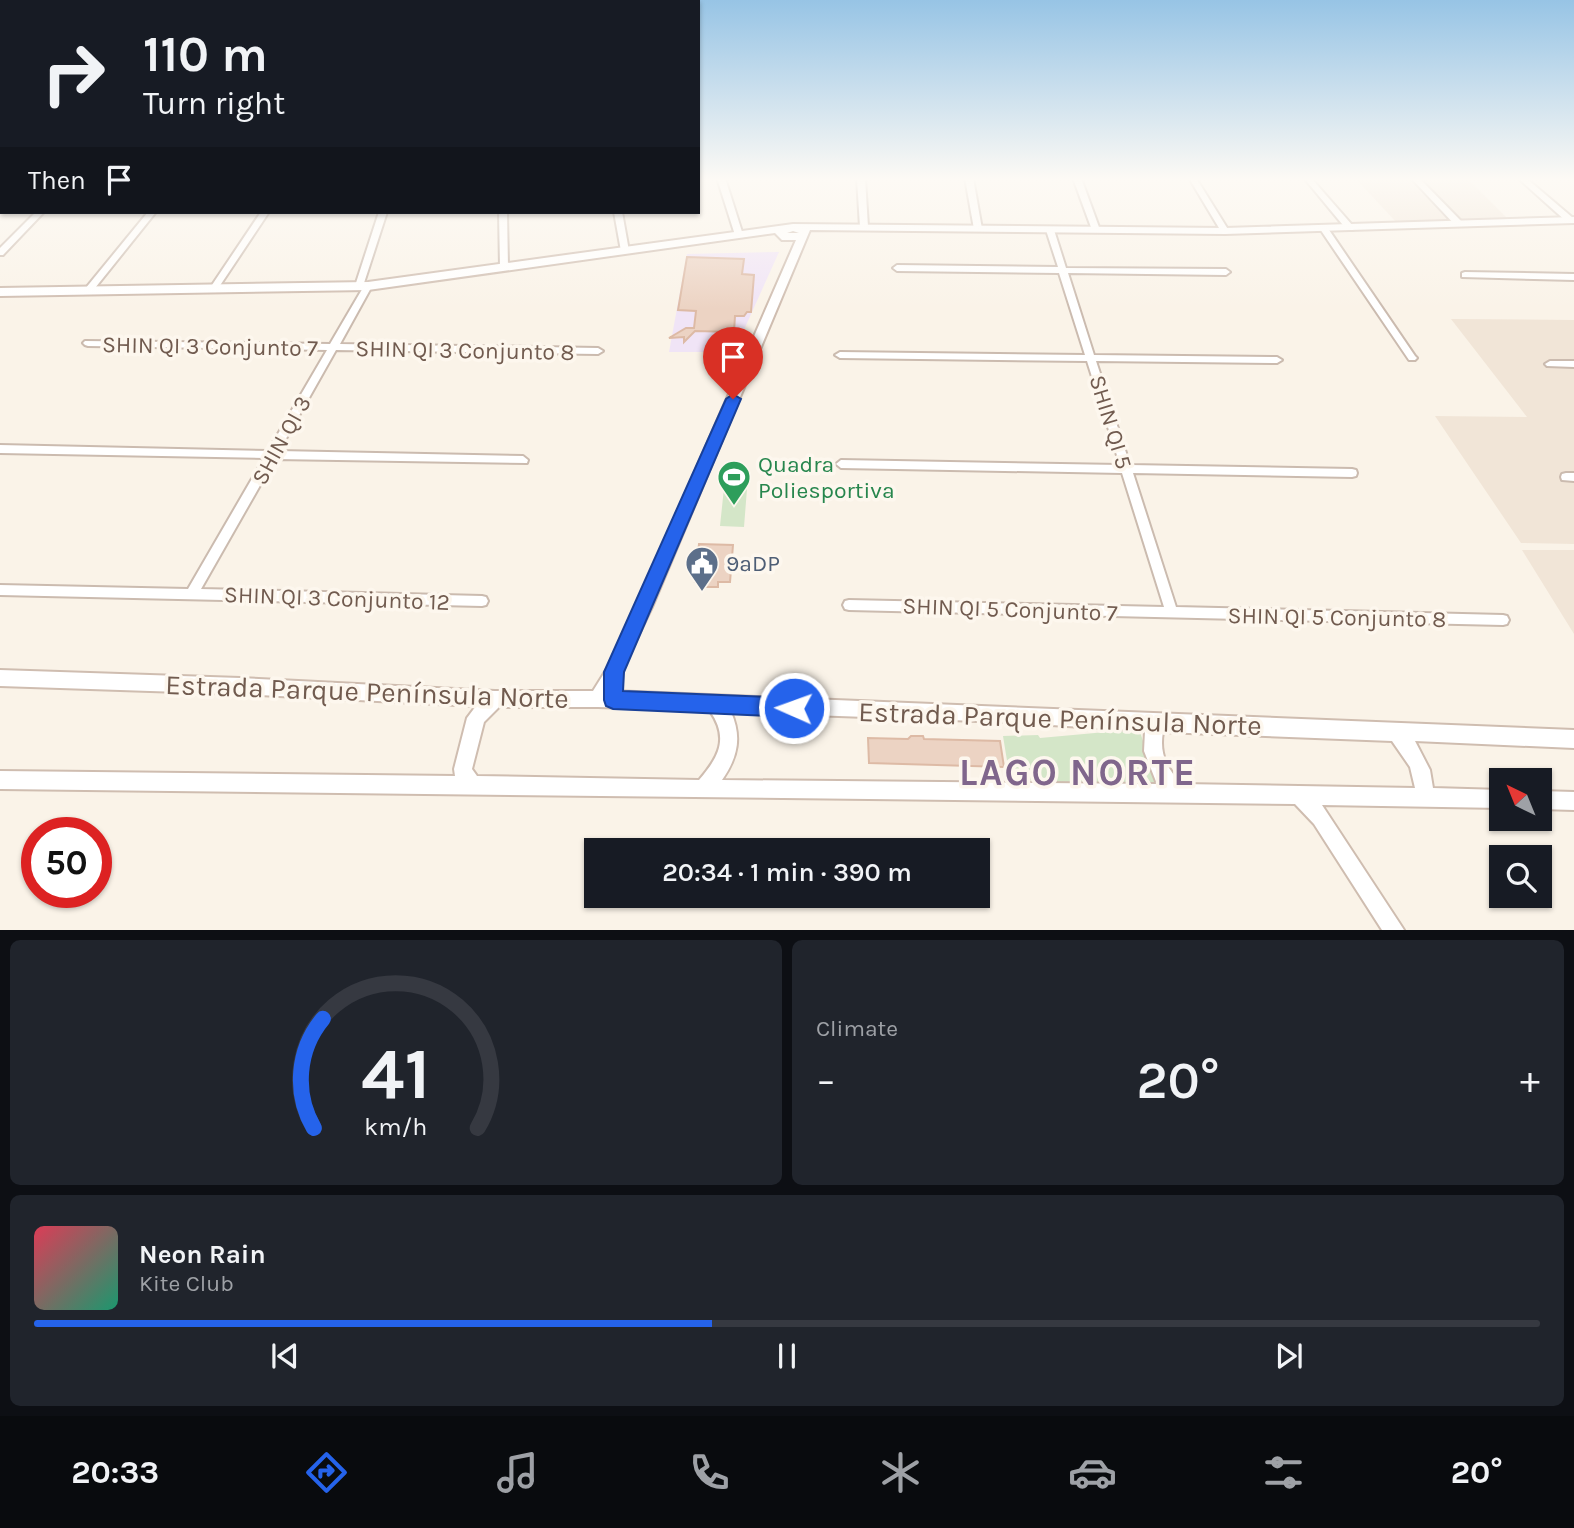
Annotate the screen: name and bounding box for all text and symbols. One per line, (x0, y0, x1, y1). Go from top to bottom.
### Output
text: 110 m (143, 26, 268, 83)
icon: right (28, 28, 119, 119)
text: Turn right (143, 85, 285, 122)
icon: arrive (100, 161, 138, 199)
text: Then (28, 165, 86, 196)
pin (703, 327, 763, 399)
street label: SHIN QI 3 Conjunto 7 (102, 331, 318, 362)
street label: SHIN QI 3 Conjunto 8 (355, 335, 575, 366)
icon: arrive (714, 338, 752, 376)
street label: SHIN QI 5 (1083, 372, 1138, 472)
street label: SHIN QI 3 (246, 391, 317, 489)
place label: Quadra Poliesportiva (758, 451, 895, 504)
sports icon: Quadra Poliesportiva (715, 458, 753, 507)
public building icon: 9ªDP (683, 544, 721, 593)
place label: 9ªDP (726, 550, 780, 577)
street label: SHIN QI 3 Conjunto 12 (224, 581, 450, 616)
street label: SHIN QI 5 Conjunto 7 (902, 592, 1118, 627)
street label: SHIN QI 5 Conjunto 8 (1227, 602, 1447, 633)
street label: Estrada Parque Península Norte (165, 668, 569, 715)
position arrow (757, 671, 831, 745)
street label: Estrada Parque Península Norte (858, 695, 1262, 742)
district label: LAGO NORTE (959, 751, 1197, 794)
north arrow (1489, 768, 1552, 831)
map controls (1489, 768, 1552, 908)
speed limit sign: 50 (21, 817, 112, 908)
button: search (1489, 845, 1552, 908)
text: 20:34 · 1 min · 390 m (662, 857, 912, 888)
text: Climate (816, 1015, 898, 1042)
text: 41 (361, 1032, 431, 1117)
text: 20° (1137, 1050, 1219, 1111)
text: − (816, 1058, 836, 1103)
text: + (1520, 1058, 1540, 1103)
text: km/h (364, 1112, 428, 1141)
text: Neon Rain (139, 1239, 266, 1270)
text: Kite Club (139, 1270, 234, 1297)
icon: previous (266, 1337, 304, 1375)
icon: pause (768, 1337, 806, 1375)
icon: next (1270, 1337, 1308, 1375)
icon: directions (302, 1448, 351, 1497)
icon: music (493, 1448, 542, 1497)
icon: phone (685, 1448, 734, 1497)
icon: climate (876, 1448, 925, 1497)
icon: car (1068, 1448, 1117, 1497)
icon: filters (1259, 1448, 1308, 1497)
text: 20:33 (71, 1454, 159, 1491)
text: 20° (1451, 1454, 1503, 1491)

